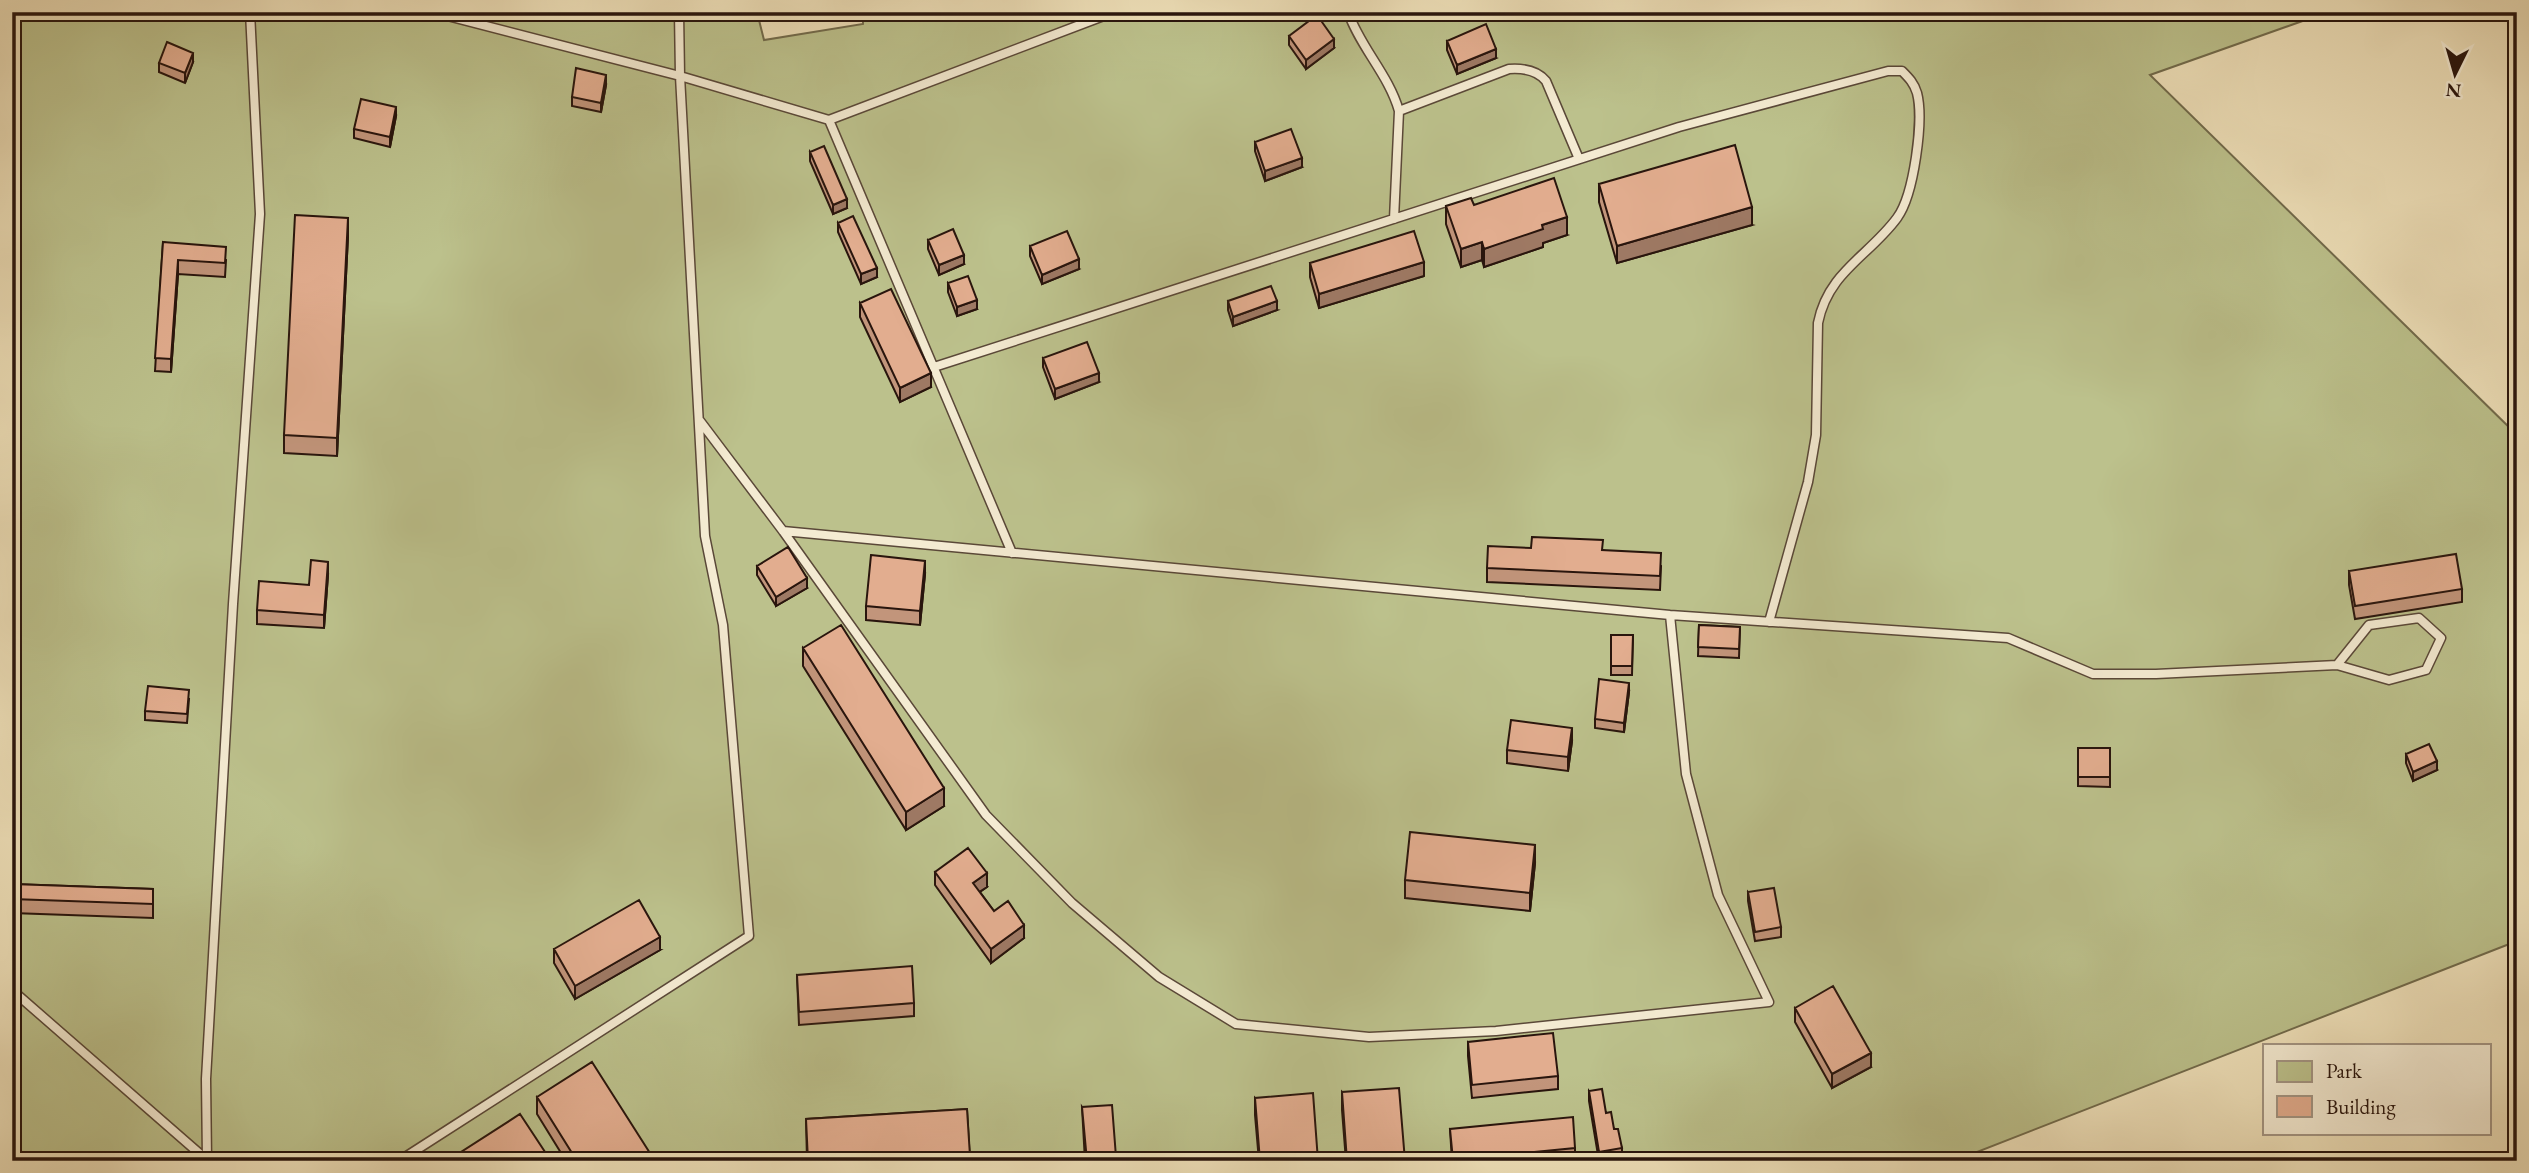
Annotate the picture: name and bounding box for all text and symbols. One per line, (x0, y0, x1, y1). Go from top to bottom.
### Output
north arrow (2420, 38, 2490, 108)
text: N (2444, 77, 2462, 104)
legend (2263, 1044, 2490, 1134)
text: Park (2326, 1057, 2363, 1084)
text: Building (2326, 1093, 2396, 1120)

